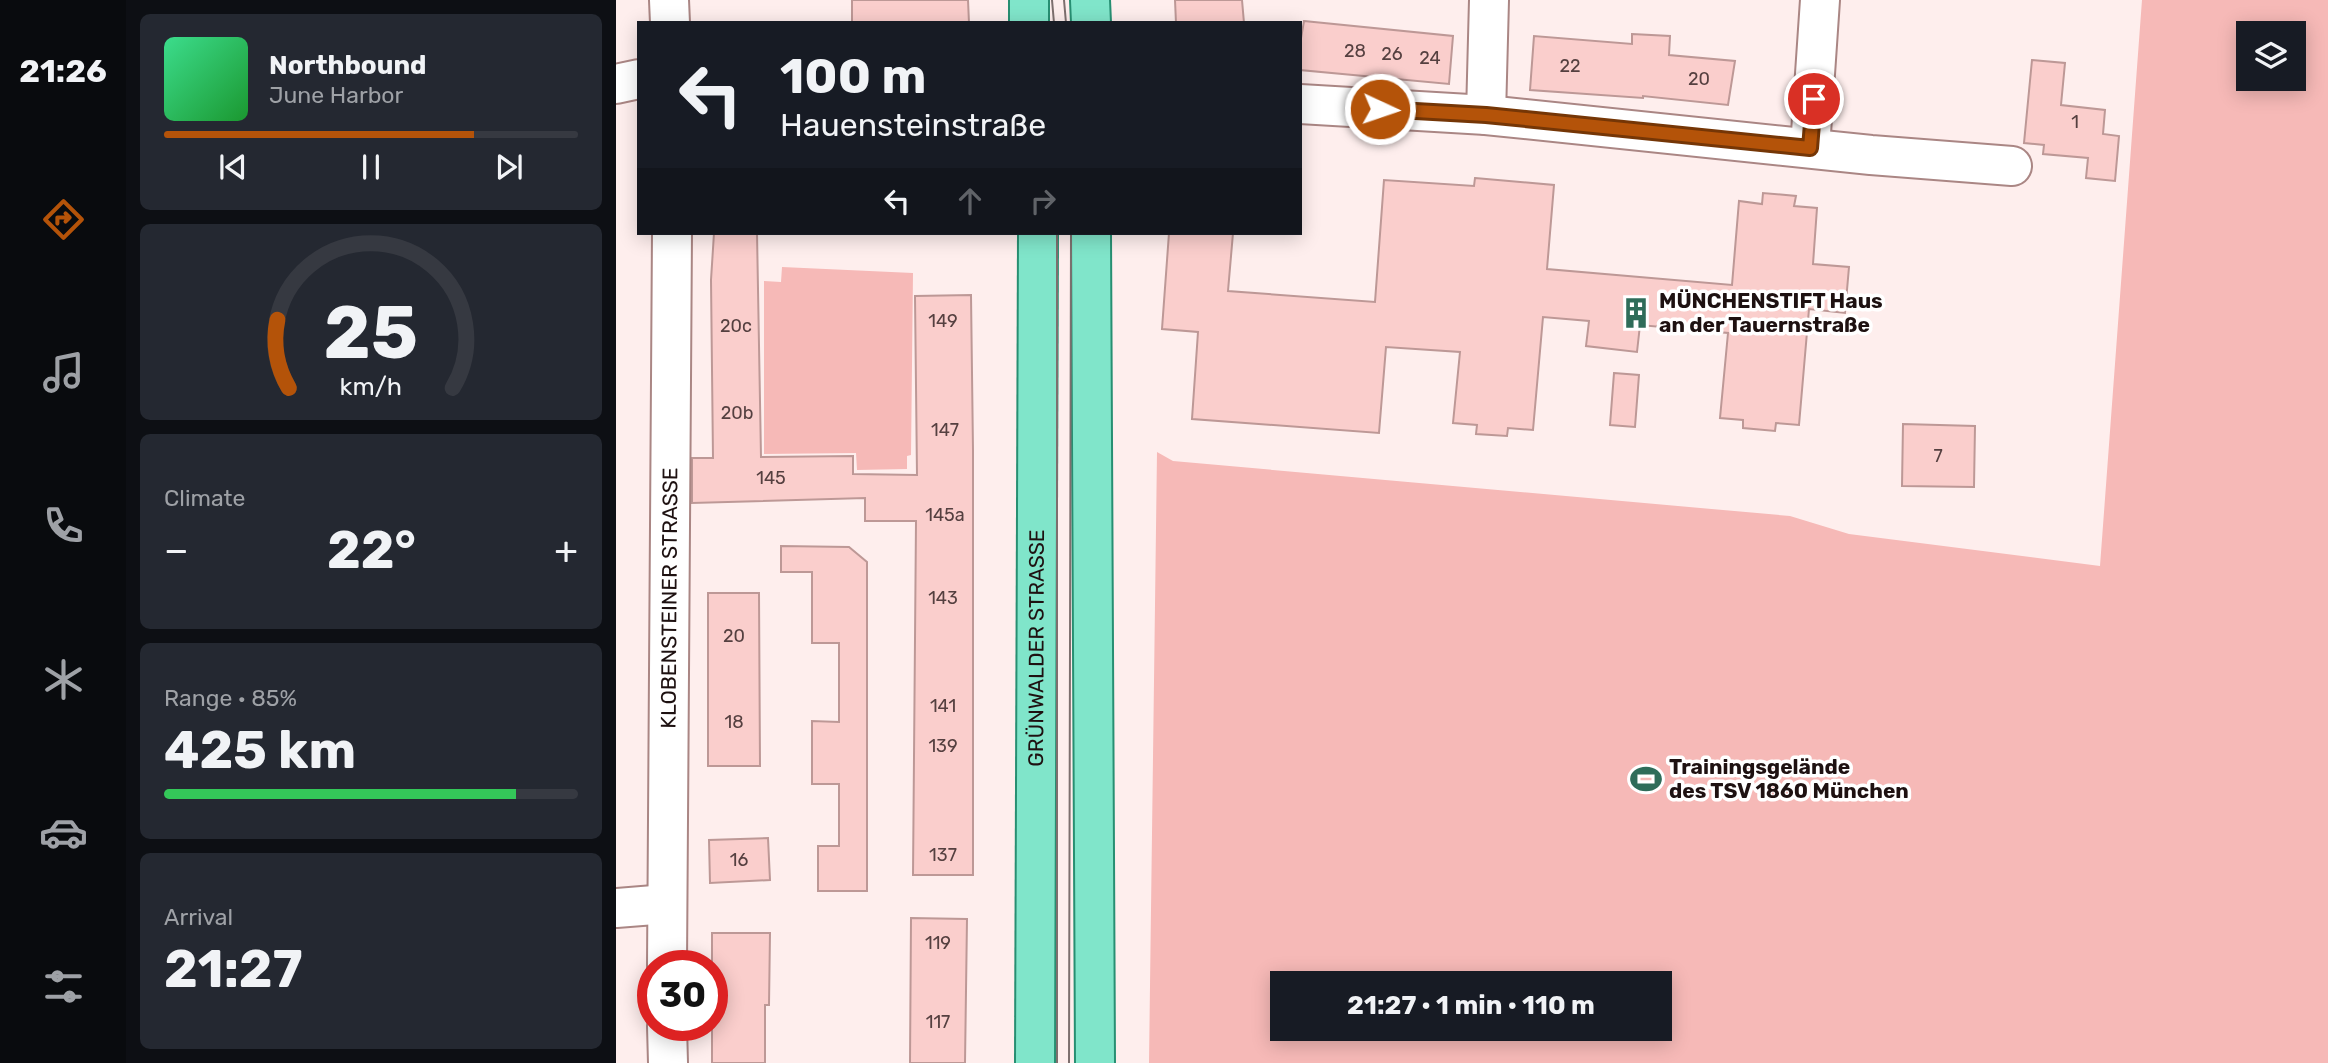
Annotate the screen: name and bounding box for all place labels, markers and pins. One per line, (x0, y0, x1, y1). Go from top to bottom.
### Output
pin (1784, 69, 1844, 129)
place label: MÜNCHENSTIFT Haus an der Tauernstraße (1659, 288, 1883, 337)
building icon: MÜNCHENSTIFT Haus an der Tauernstraße (1619, 296, 1653, 330)
place label: Trainingsgelände des TSV 1860 München (1669, 754, 1909, 803)
sports icon: Trainingsgelände des TSV 1860 München (1629, 762, 1663, 796)

